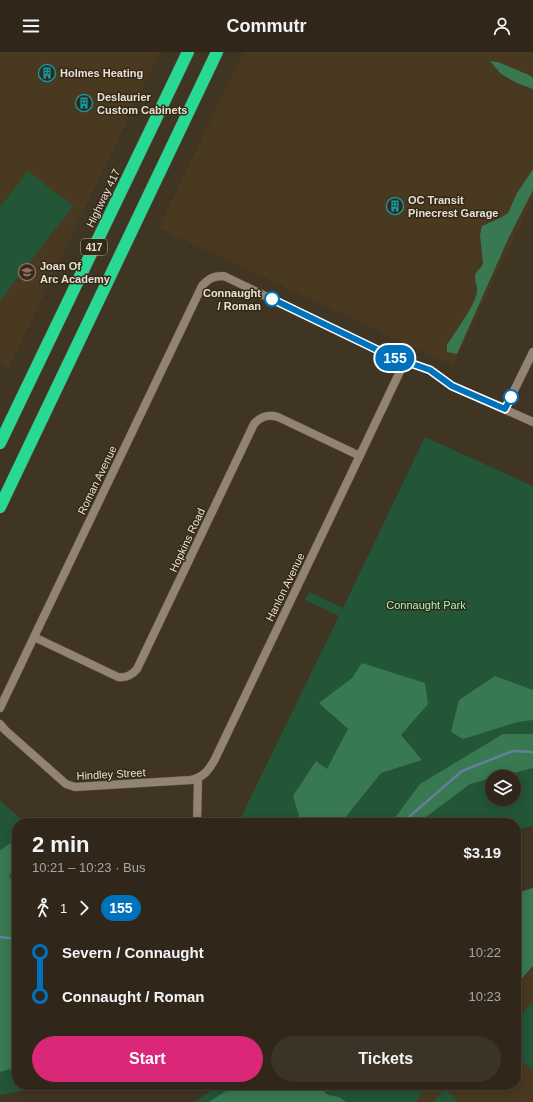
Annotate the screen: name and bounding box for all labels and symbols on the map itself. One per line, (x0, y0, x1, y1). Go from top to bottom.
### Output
building icon: Holmes Heating (37, 63, 57, 83)
place label: Holmes Heating (60, 67, 143, 79)
place label: Deslaurier Custom Cabinets (97, 91, 187, 116)
building icon: Deslaurier Custom Cabinets (74, 93, 94, 113)
street label: Highway 417 (84, 167, 122, 229)
place label: OC Transit Pinecrest Garage (408, 194, 499, 219)
building icon: OC Transit Pinecrest Garage (385, 196, 405, 216)
road number: 417 (81, 239, 107, 255)
place label: Joan Of Arc Academy (40, 260, 111, 285)
school or university icon: Joan Of Arc Academy (17, 262, 37, 282)
place label: Connaught / Roman (203, 287, 261, 312)
marker: Connaught / Roman (264, 291, 280, 307)
line badge: 155 (372, 345, 418, 371)
unlabelled marker (503, 389, 519, 405)
street label: Roman Avenue (75, 444, 119, 516)
street label: Hopkins Road (167, 506, 207, 574)
street label: Hanlon Avenue (263, 551, 307, 623)
park label: Connaught Park (386, 599, 466, 611)
street label: Hindley Street (76, 766, 146, 782)

